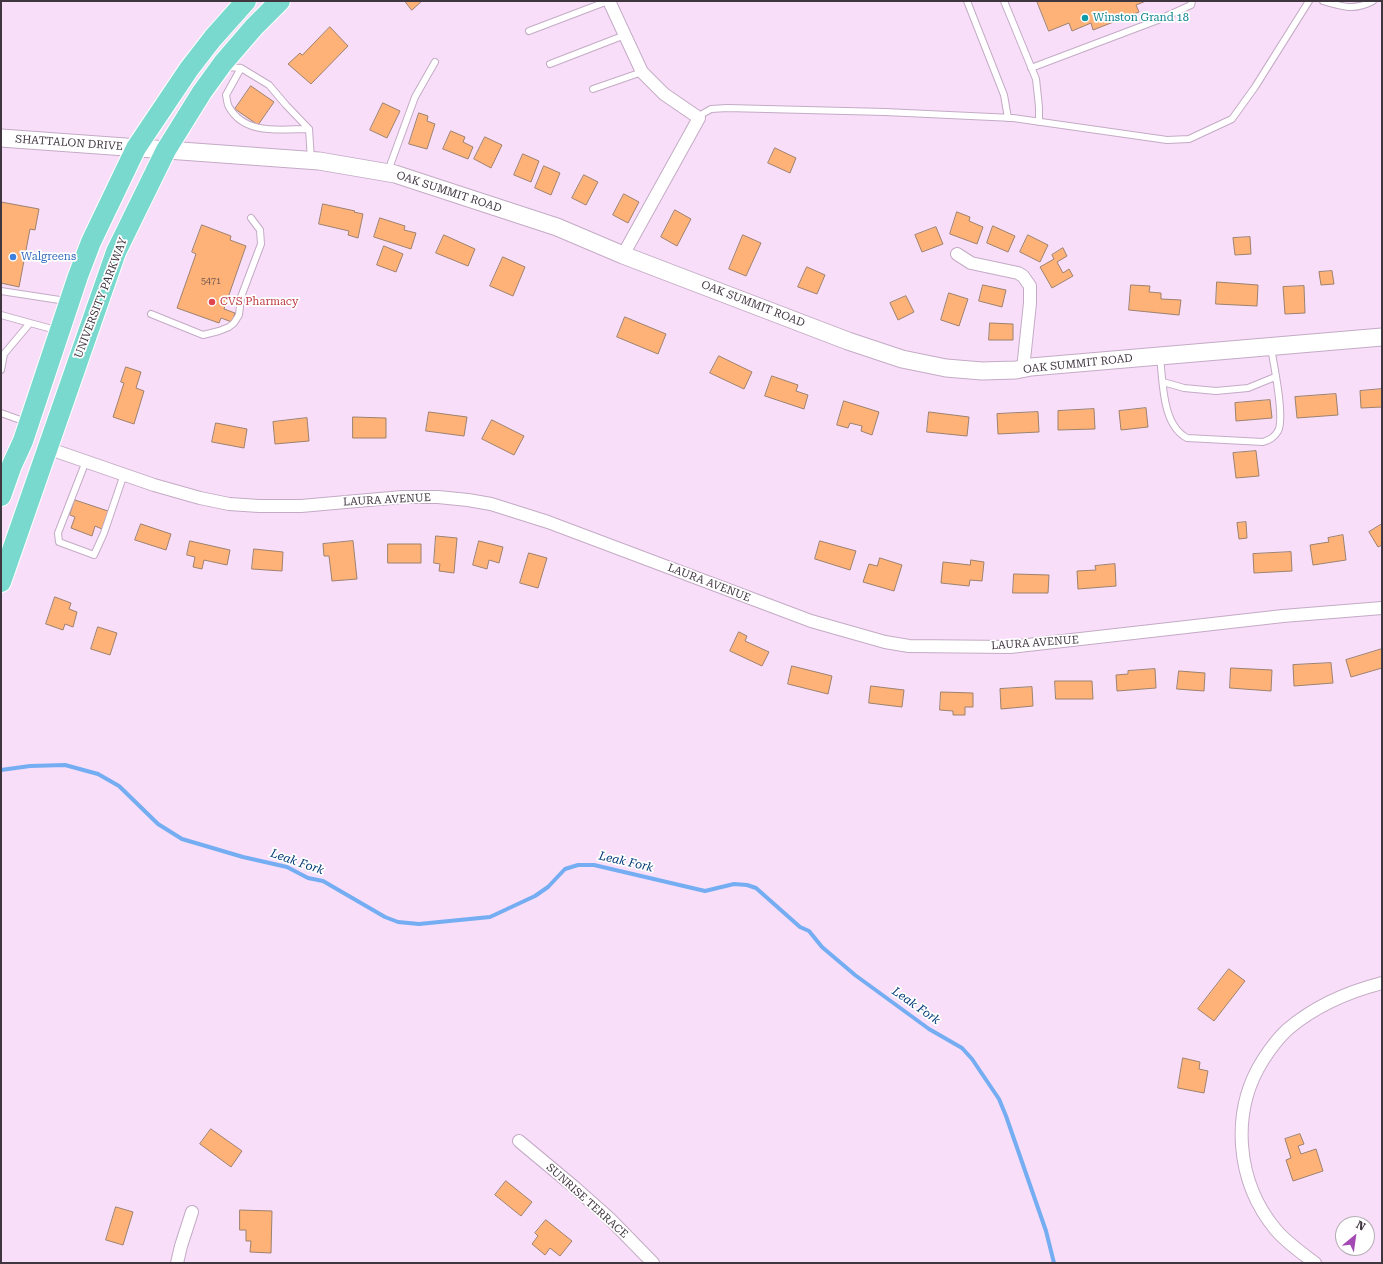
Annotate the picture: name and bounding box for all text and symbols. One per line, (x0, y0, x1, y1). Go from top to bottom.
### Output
place label: Winston Grand 18 (1093, 11, 1189, 25)
marker: Winston Grand 18 (1080, 13, 1090, 23)
street label: SHATTALON DRIVE (15, 133, 123, 153)
street label: OAK SUMMIT ROAD (395, 169, 503, 215)
street label: UNIVERSITY PARKWAY (72, 236, 130, 360)
place label: Walgreens (21, 250, 76, 264)
marker: Walgreens (8, 252, 18, 262)
house number: 5471 (201, 276, 221, 286)
street label: OAK SUMMIT ROAD (699, 278, 807, 330)
place label: CVS Pharmacy (220, 295, 298, 309)
marker: CVS Pharmacy (207, 297, 217, 307)
street label: OAK SUMMIT ROAD (1023, 352, 1133, 376)
street label: LAURA AVENUE (343, 491, 431, 509)
street label: LAURA AVENUE (666, 561, 752, 605)
street label: LAURA AVENUE (991, 633, 1079, 653)
water label: Leak Fork (268, 846, 326, 878)
water label: Leak Fork (597, 849, 655, 875)
water label: Leak Fork (889, 984, 943, 1028)
street label: SUNRISE TERRACE (544, 1161, 630, 1241)
north arrow (1335, 1216, 1375, 1256)
text: N (1354, 1218, 1367, 1234)

